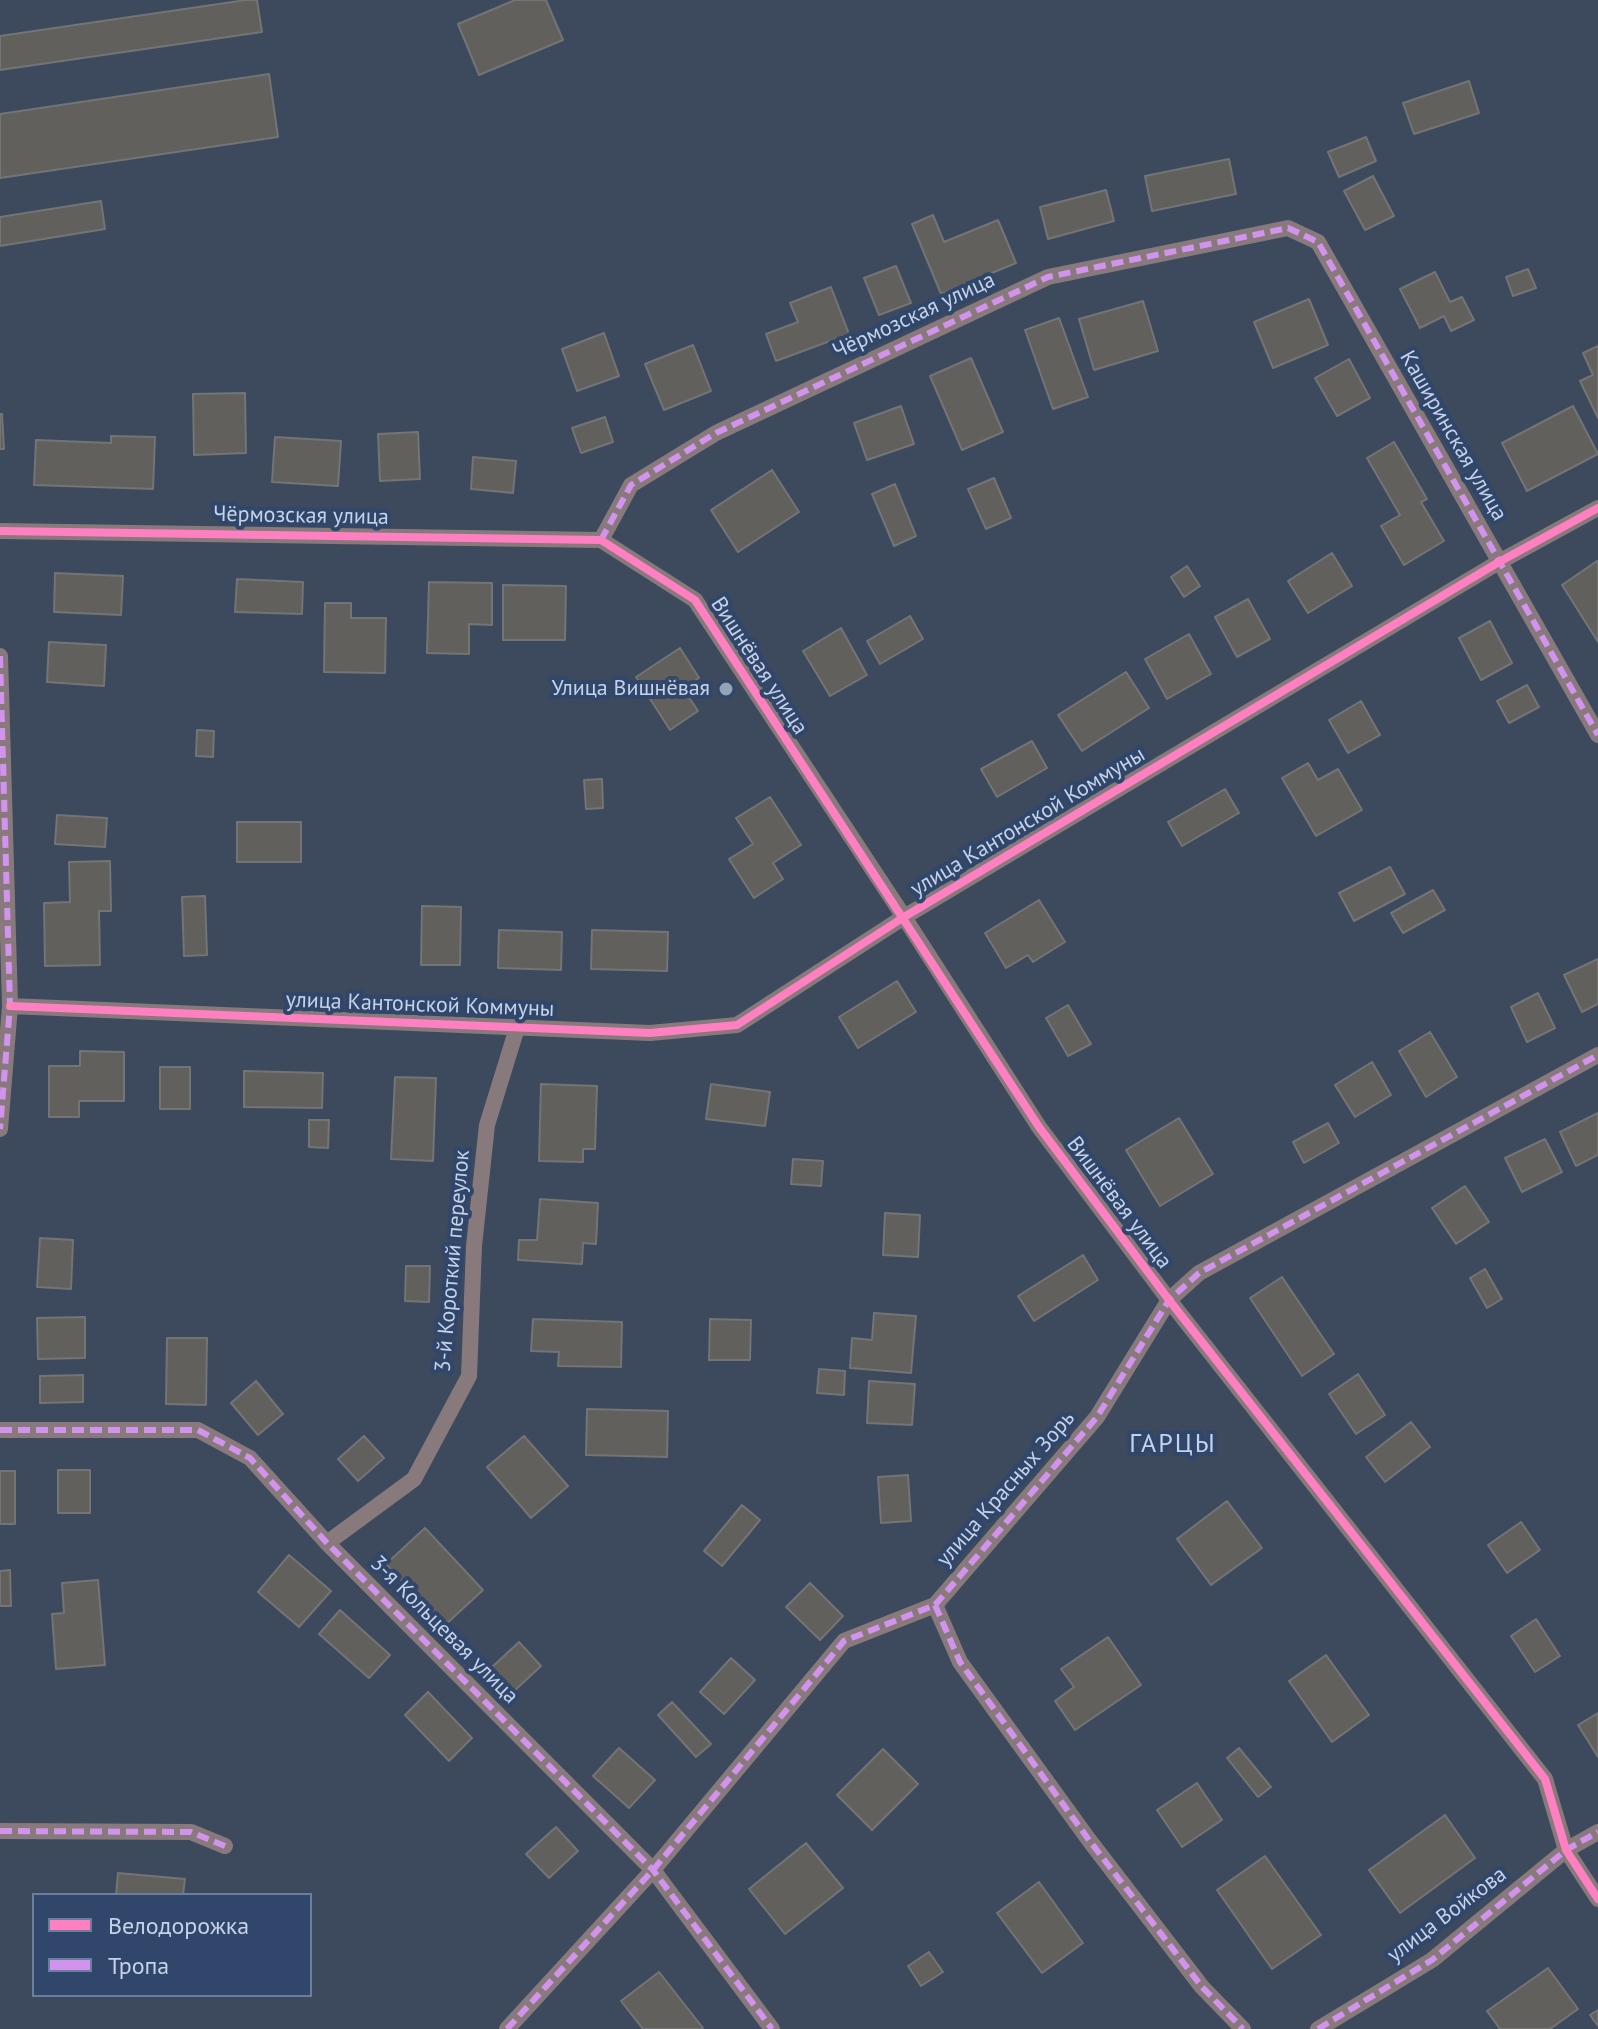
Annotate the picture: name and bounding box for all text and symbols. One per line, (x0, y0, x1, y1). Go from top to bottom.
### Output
street label: Чёрмозская улица (829, 267, 999, 365)
street label: Каширинская улица (1394, 346, 1512, 526)
street label: Чёрмозская улица (213, 501, 389, 531)
street label: Вишнёвая улица (705, 592, 813, 740)
place label: Улица Вишнёвая (551, 676, 710, 702)
marker: Улица Вишнёвая (717, 680, 735, 698)
street label: улица Кантонской Коммуны (906, 741, 1150, 903)
street label: улица Кантонской Коммуны (285, 987, 555, 1023)
street label: Вишнёвая улица (1061, 1132, 1177, 1274)
street label: 3-й Короткий переулок (430, 1149, 476, 1373)
street label: улица Красных Зорь (931, 1406, 1081, 1572)
district label: ГАРЦЫ (1129, 1429, 1217, 1461)
street label: 3-я Кольцевая улица (364, 1550, 524, 1710)
street label: улица Войкова (1382, 1862, 1512, 1968)
legend (32, 1893, 312, 1997)
text: Велодорожка (108, 1910, 249, 1941)
text: Тропа (108, 1950, 169, 1981)

